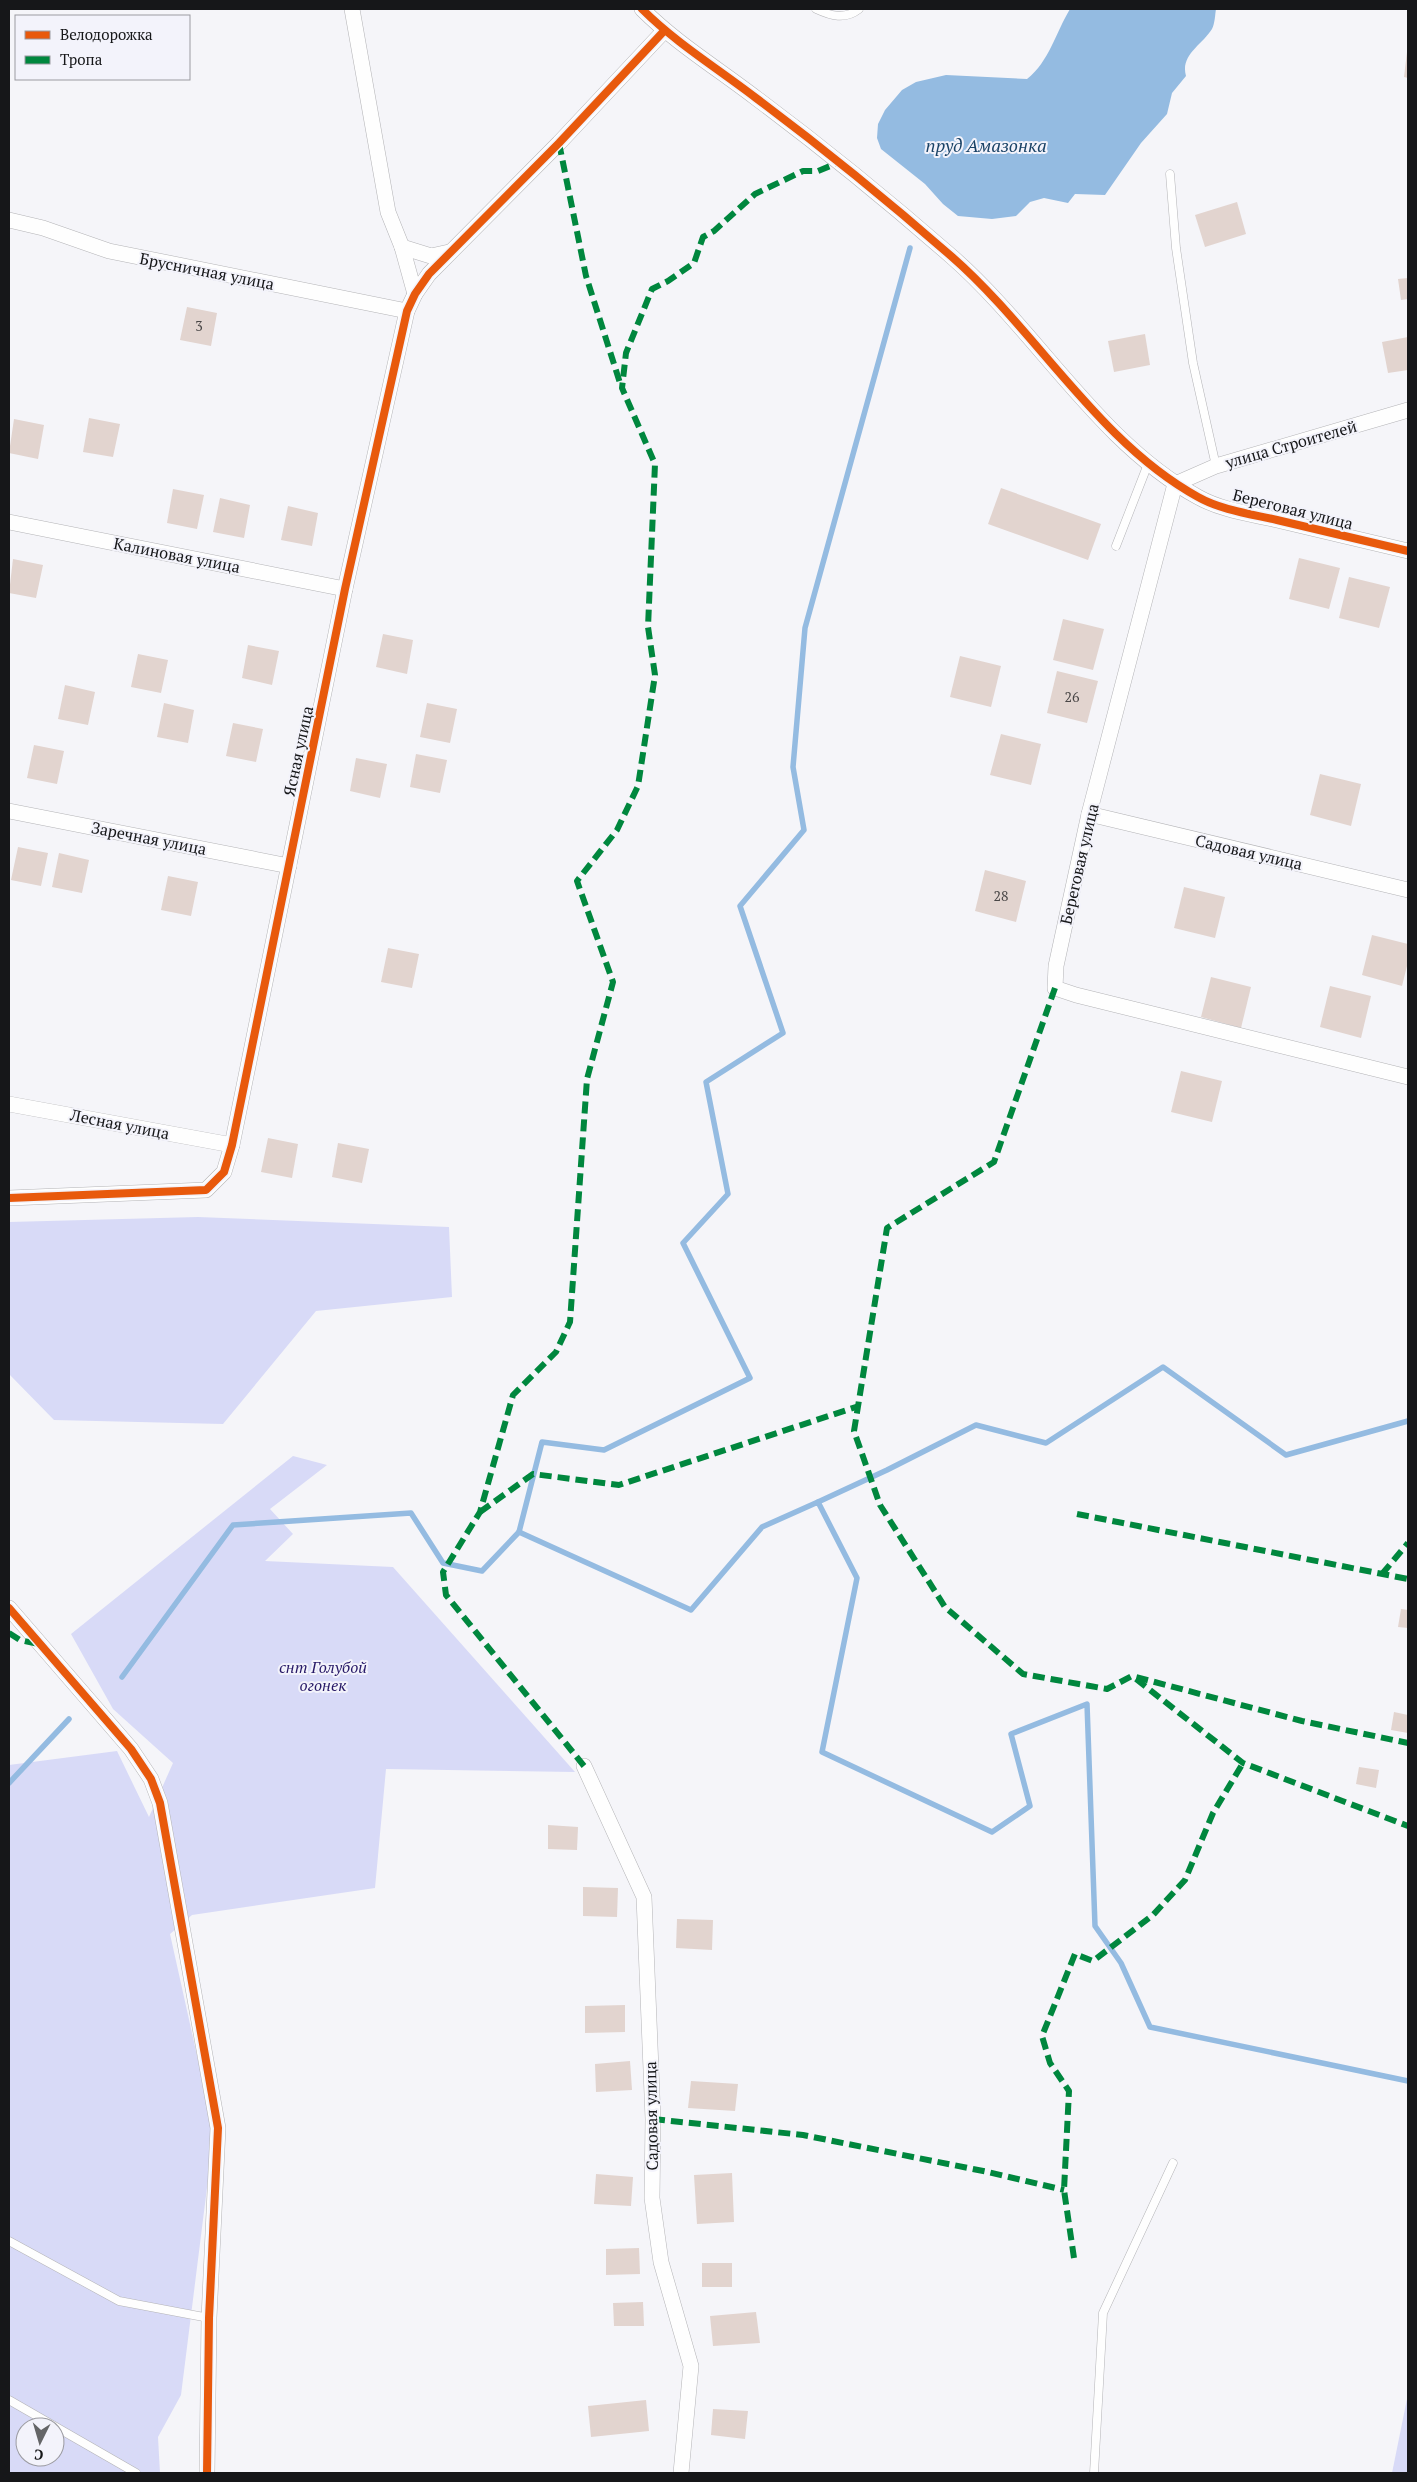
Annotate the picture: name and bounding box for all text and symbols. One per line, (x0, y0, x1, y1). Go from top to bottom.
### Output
legend (15, 15, 190, 80)
text: Велодорожка (60, 24, 153, 44)
text: Тропа (60, 49, 103, 69)
water label: пруд Амазонка (925, 133, 1047, 157)
street label: Брусничная улица (138, 247, 276, 295)
house number: 3 (195, 316, 203, 335)
street label: улица Строителей (1222, 415, 1359, 474)
street label: Береговая улица (1230, 483, 1356, 535)
street label: Калиновая улица (112, 532, 242, 578)
house number: 26 (1065, 687, 1080, 706)
street label: Ясная улица (278, 704, 318, 798)
street label: Береговая улица (1054, 801, 1104, 927)
street label: Заречная улица (89, 816, 209, 860)
street label: Садовая улица (1193, 829, 1305, 875)
house number: 28 (994, 886, 1008, 905)
street label: Лесная улица (68, 1103, 171, 1144)
park label: снт Голубой огонек (279, 1656, 367, 1696)
street label: Садовая улица (639, 2061, 663, 2171)
north arrow (15, 2417, 65, 2467)
text: С (33, 2446, 44, 2465)

